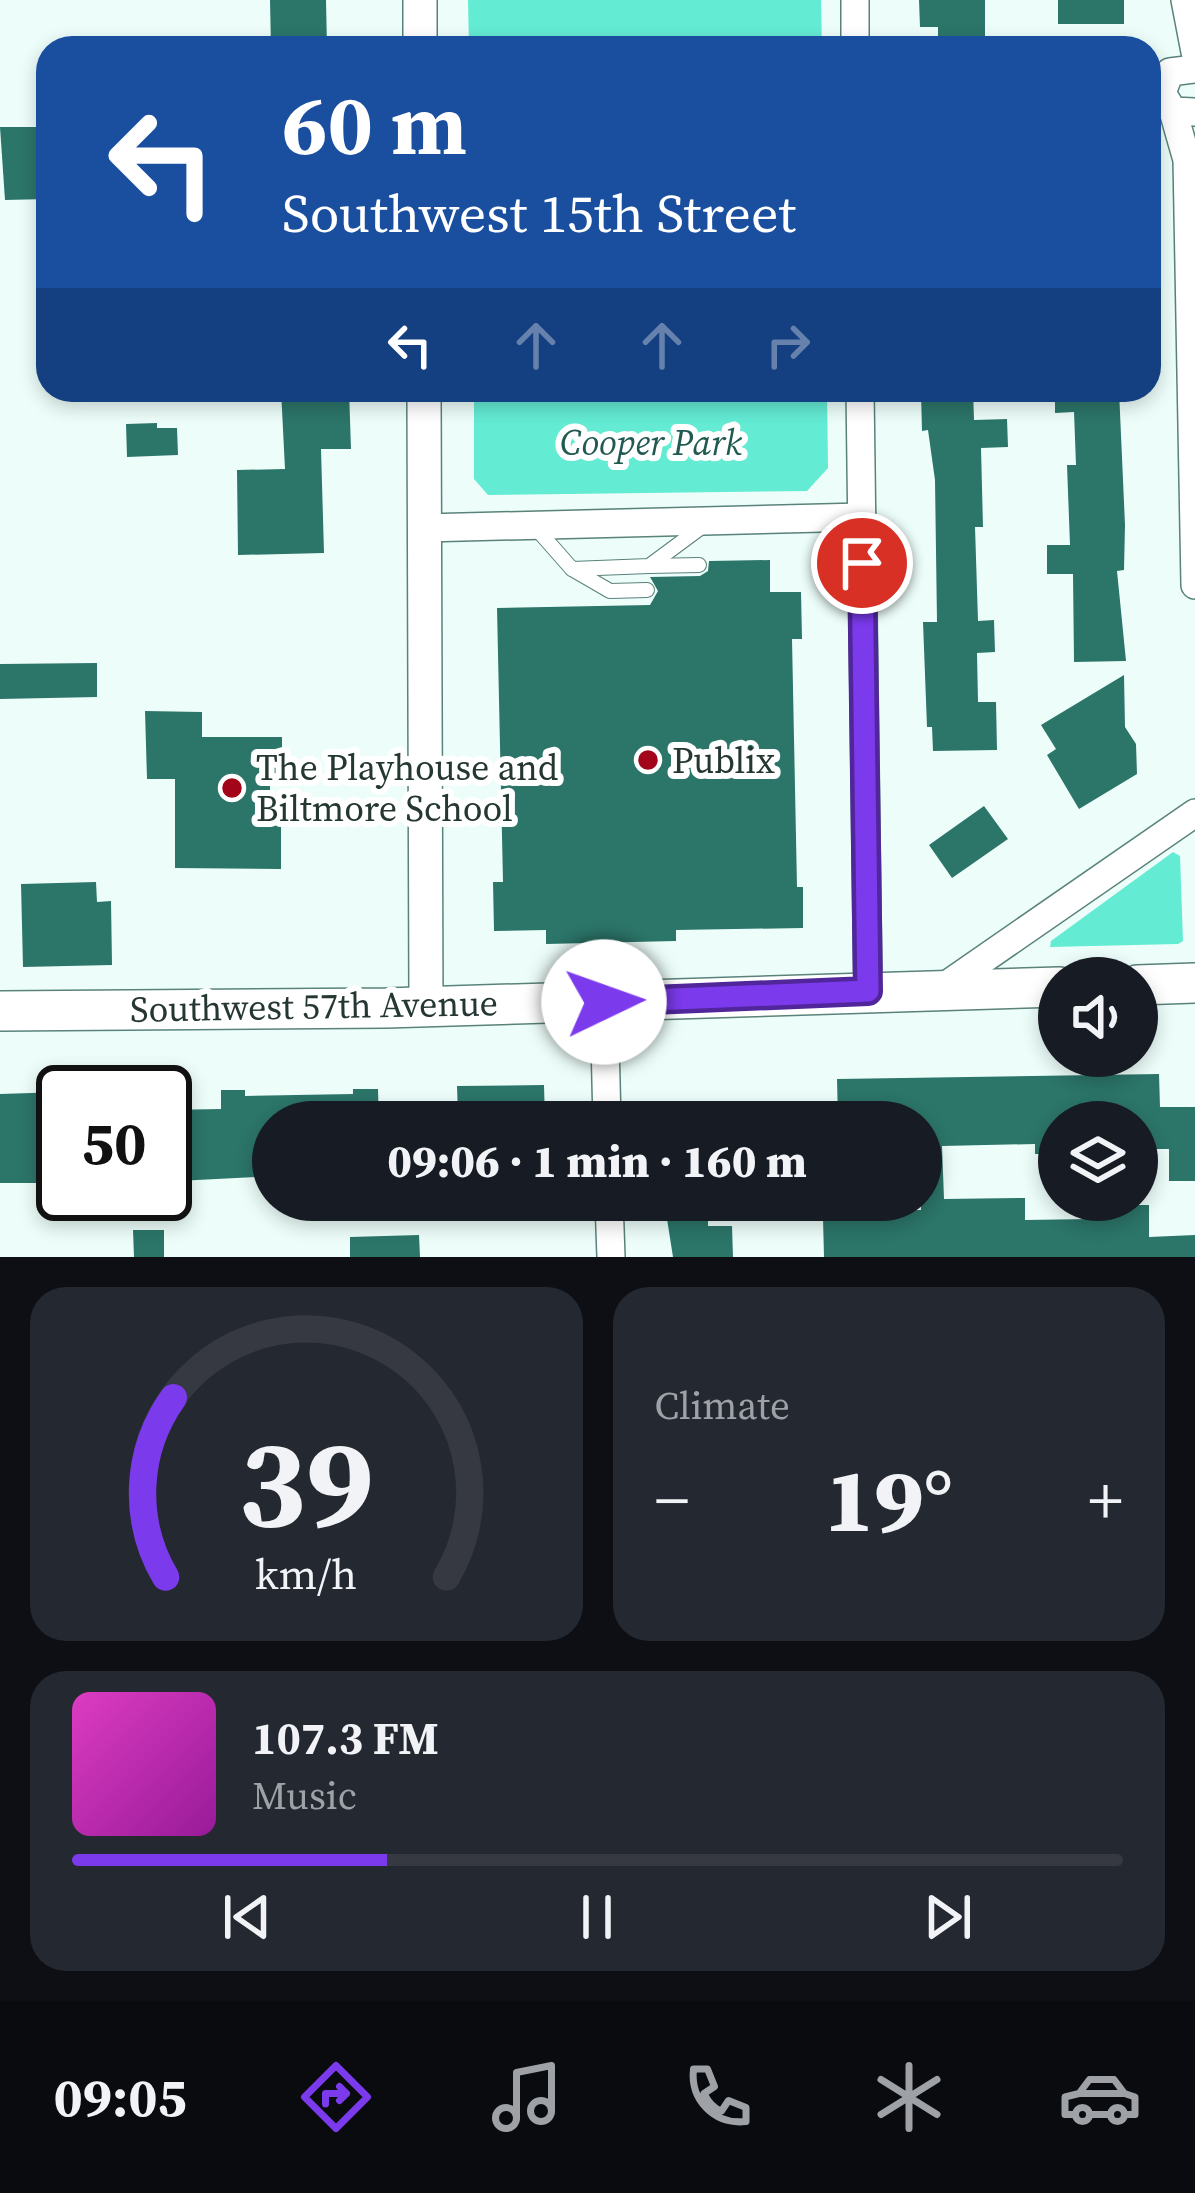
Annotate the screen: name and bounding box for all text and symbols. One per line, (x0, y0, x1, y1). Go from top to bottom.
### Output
text: 60 m (282, 67, 467, 182)
icon: left (84, 84, 240, 240)
text: Southwest 15th Street (282, 176, 796, 250)
icon: left (377, 312, 443, 378)
icon: ahead (503, 312, 569, 378)
icon: ahead (629, 312, 695, 378)
icon: right (755, 312, 821, 378)
park label: Cooper Park (560, 418, 743, 467)
pin (811, 512, 913, 614)
icon: arrive (829, 530, 895, 596)
place label: Publix (672, 736, 775, 785)
place label: The Playhouse and Biltmore School (256, 743, 558, 833)
marker: Publix (635, 747, 661, 773)
marker: The Playhouse and Biltmore School (219, 775, 245, 801)
position arrow (541, 939, 667, 1065)
map controls (1038, 957, 1158, 1221)
button: sound (1038, 957, 1158, 1077)
street label: Southwest 57th Avenue (130, 978, 498, 1034)
speed limit sign: 50 (36, 1065, 192, 1221)
button: layers (1038, 1101, 1158, 1221)
text: 09:06 · 1 min · 160 m (387, 1130, 807, 1192)
text: Climate (655, 1379, 790, 1432)
text: 39 (239, 1397, 374, 1568)
text: 19° (824, 1438, 953, 1561)
text: − (655, 1455, 689, 1545)
text: + (1088, 1455, 1123, 1545)
text: km/h (255, 1545, 357, 1603)
text: 107.3 FM (252, 1707, 439, 1769)
text: Music (252, 1769, 357, 1822)
icon: previous (214, 1884, 280, 1950)
icon: pause (564, 1884, 630, 1950)
icon: next (915, 1884, 981, 1950)
icon: directions (294, 2055, 378, 2139)
icon: music (485, 2055, 569, 2139)
icon: phone (676, 2055, 760, 2139)
icon: climate (867, 2055, 951, 2139)
icon: car (1058, 2055, 1142, 2139)
text: 09:05 (53, 2060, 187, 2134)

